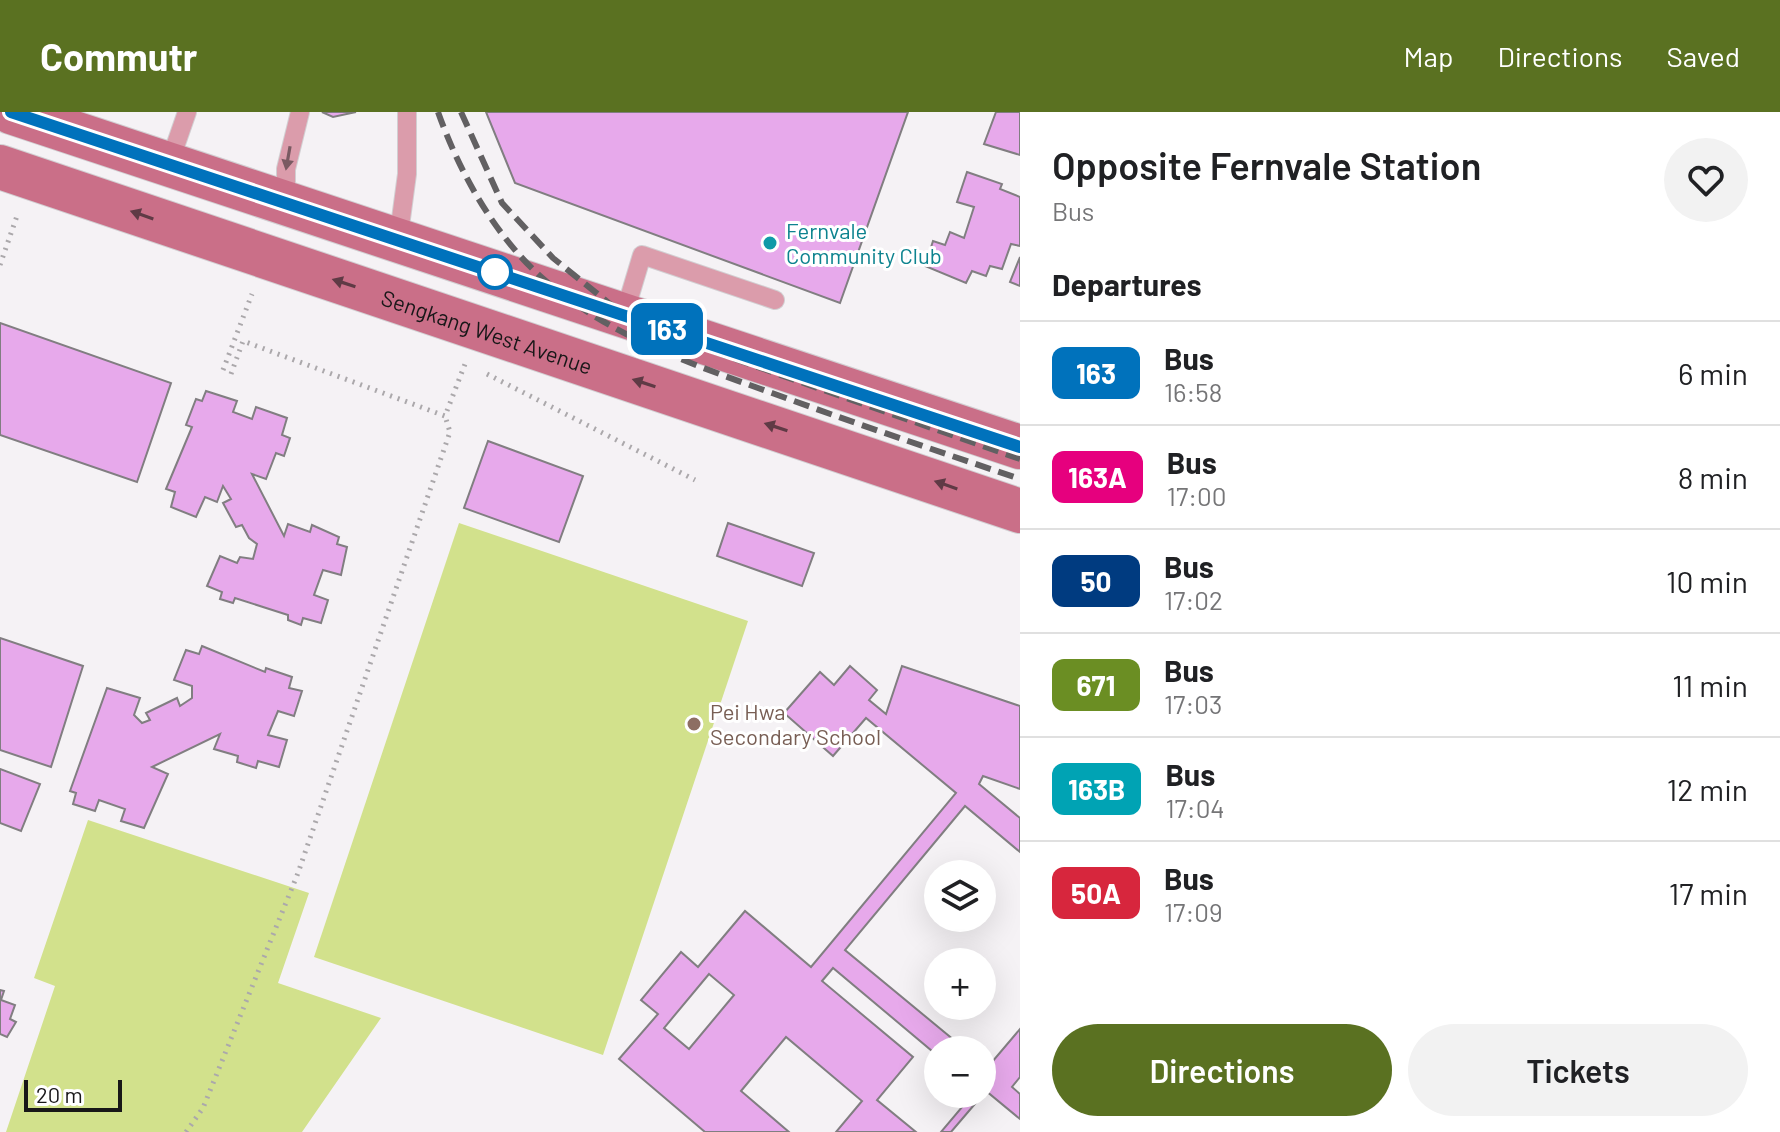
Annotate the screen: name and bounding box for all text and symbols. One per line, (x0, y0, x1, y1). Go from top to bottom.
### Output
text: Commutr (40, 33, 197, 79)
text: Map (1404, 39, 1453, 73)
text: Directions (1497, 39, 1623, 73)
text: Saved (1667, 39, 1740, 73)
button: heart (1664, 138, 1748, 222)
text: Opposite Fernvale Station (1052, 142, 1481, 188)
one-way arrow (281, 146, 293, 171)
text: Bus (1052, 195, 1094, 226)
one-way arrow (130, 209, 154, 221)
place label: Fernvale Community Club (786, 217, 942, 268)
marker: Fernvale Community Club (761, 234, 779, 252)
unlabelled marker (478, 255, 512, 289)
text: Departures (1052, 266, 1202, 302)
one-way arrow (332, 276, 356, 288)
street label: Sengkang West Avenue (378, 284, 596, 379)
line badge: 163 (621, 303, 713, 355)
text: 163 (647, 312, 687, 346)
text: Bus (1164, 340, 1214, 376)
text: 6 min (1678, 355, 1748, 391)
text: 163 (1076, 356, 1116, 390)
one-way arrow (632, 376, 656, 389)
text: 16:58 (1164, 376, 1222, 407)
one-way arrow (764, 420, 788, 432)
text: Bus (1167, 444, 1217, 480)
text: 8 min (1678, 459, 1748, 495)
text: 163A (1068, 460, 1127, 494)
one-way arrow (934, 478, 958, 491)
text: 17:00 (1167, 480, 1226, 511)
text: Bus (1164, 548, 1214, 584)
text: 10 min (1666, 563, 1748, 599)
text: 50 (1080, 564, 1112, 598)
text: 17:02 (1164, 584, 1223, 615)
text: Bus (1164, 652, 1214, 688)
text: 11 min (1672, 667, 1748, 703)
text: 671 (1076, 668, 1116, 702)
text: 17:03 (1164, 688, 1222, 719)
place label: Pei Hwa Secondary School (710, 698, 881, 749)
marker: Pei Hwa Secondary School (685, 715, 703, 733)
text: Bus (1165, 756, 1215, 792)
text: 12 min (1667, 771, 1748, 807)
text: 163B (1068, 772, 1125, 806)
text: 17:04 (1165, 792, 1225, 823)
map controls (924, 860, 996, 1108)
button: layers (924, 860, 996, 932)
text: Bus (1164, 860, 1214, 896)
text: 17 min (1669, 875, 1748, 911)
text: 50A (1071, 876, 1121, 910)
text: 17:09 (1164, 896, 1222, 927)
button: + (924, 948, 996, 1020)
button: Directions (1052, 1024, 1392, 1116)
button: Tickets (1408, 1024, 1748, 1116)
button: − (924, 1036, 996, 1108)
scale bar (24, 1076, 122, 1112)
text: 20 m (36, 1081, 83, 1107)

